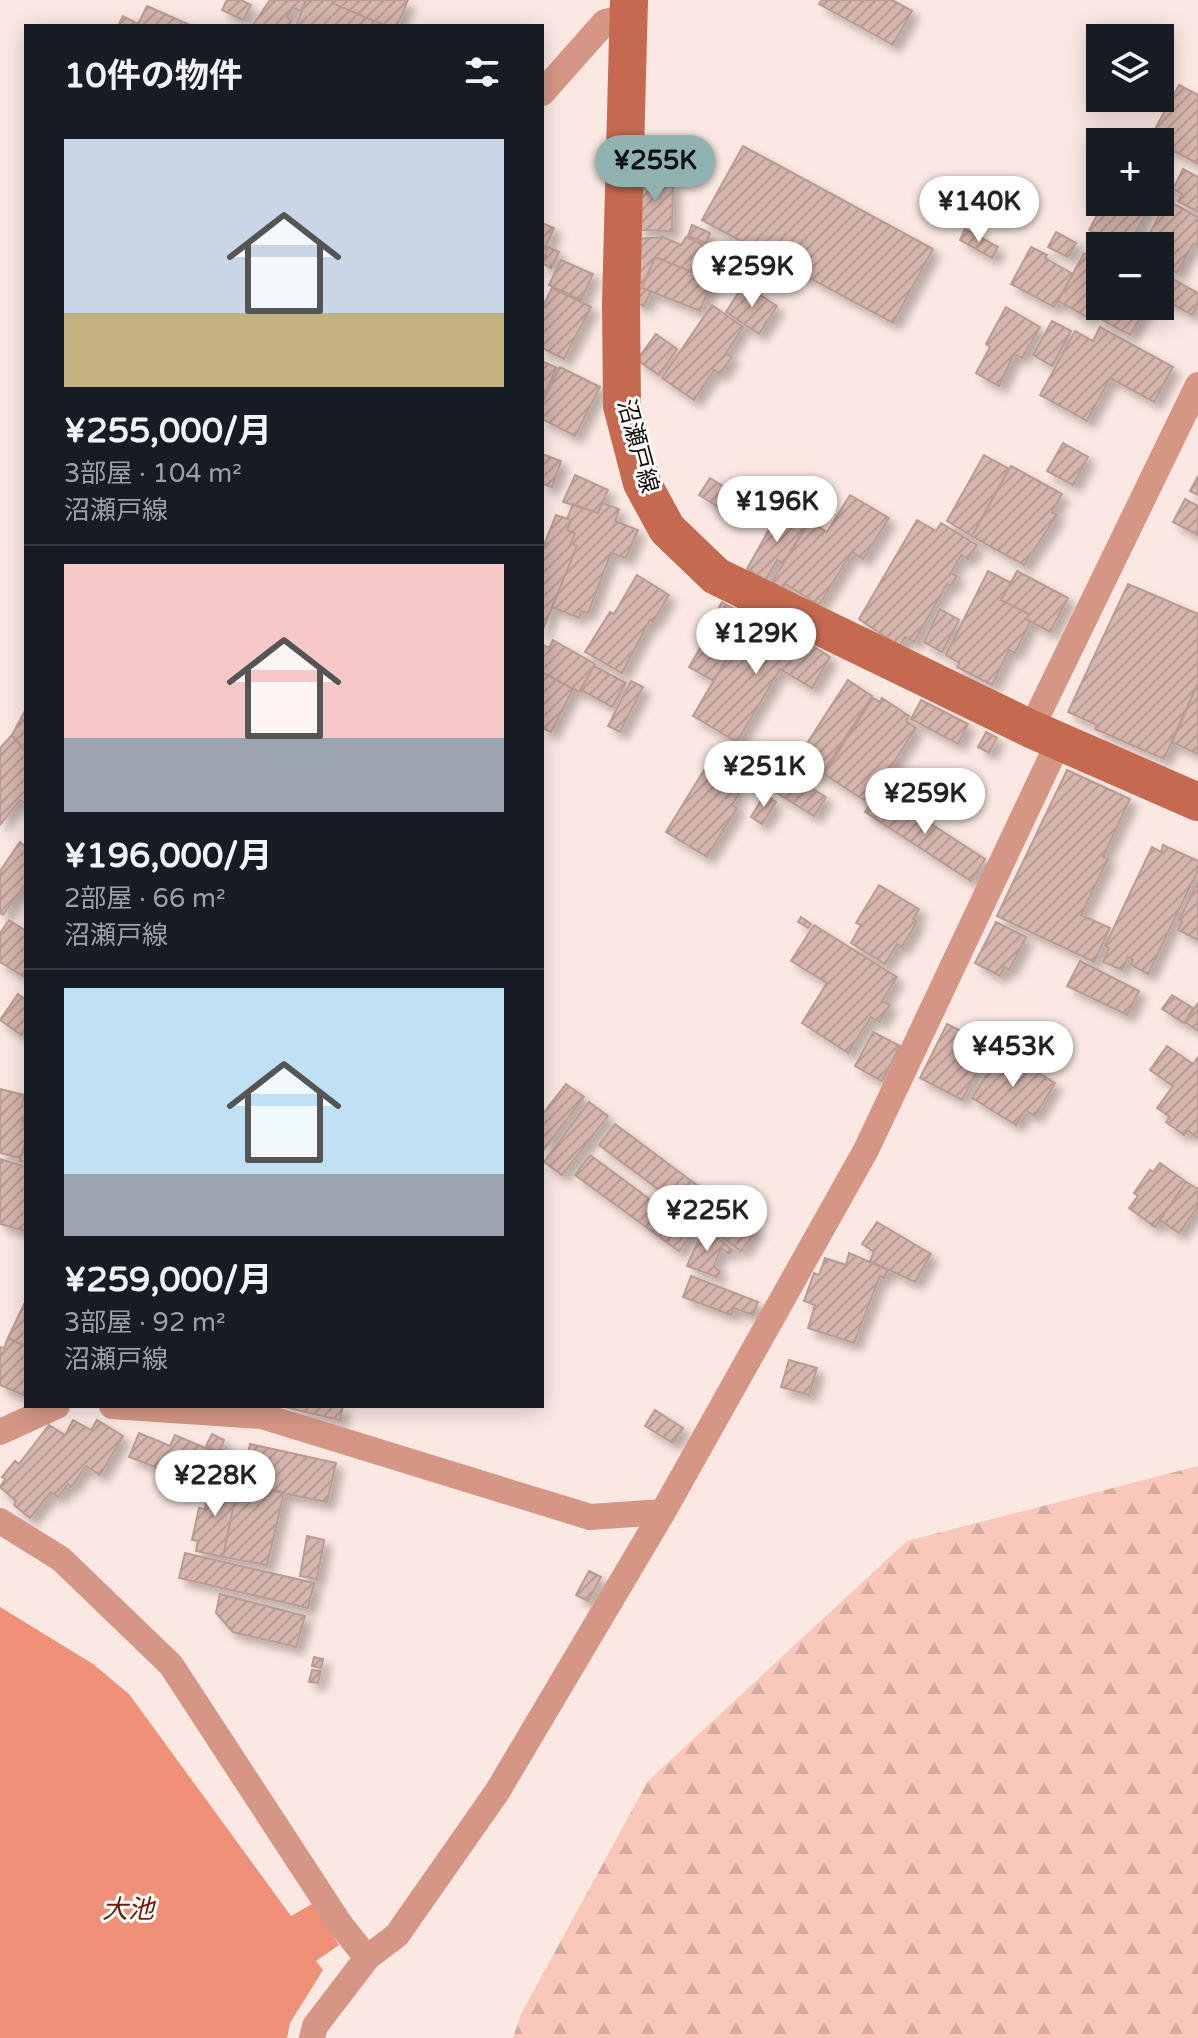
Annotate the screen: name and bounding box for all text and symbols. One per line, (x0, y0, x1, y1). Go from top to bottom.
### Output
map controls (1086, 24, 1174, 320)
button: layers (1086, 24, 1174, 112)
icon: filters (460, 50, 504, 94)
text: 10件の物件 (64, 56, 243, 97)
button: + (1086, 128, 1174, 216)
pin: ¥255K (599, 135, 711, 203)
text: ¥255K (613, 145, 697, 176)
pin: ¥140K (923, 176, 1035, 244)
text: ¥140K (937, 186, 1021, 217)
icon: home (212, 191, 356, 335)
button: − (1086, 232, 1174, 320)
pin: ¥259K (696, 241, 808, 309)
text: ¥259K (710, 251, 794, 282)
street label: 沼瀬戸線 (611, 396, 664, 496)
text: ¥255,000/月 (64, 411, 272, 452)
text: 3部屋 · 104 m² (64, 458, 242, 489)
pin: ¥196K (721, 476, 833, 544)
text: ¥196K (735, 486, 819, 517)
text: 沼瀬戸線 (64, 495, 168, 526)
pin: ¥129K (700, 608, 812, 676)
icon: home (212, 616, 356, 760)
text: ¥129K (714, 618, 798, 649)
pin: ¥251K (708, 741, 820, 809)
text: ¥251K (722, 751, 806, 782)
pin: ¥259K (869, 768, 981, 836)
text: ¥259K (883, 778, 967, 809)
text: ¥196,000/月 (64, 836, 272, 877)
text: 2部屋 · 66 m² (64, 883, 226, 914)
text: 沼瀬戸線 (64, 920, 168, 951)
pin: ¥453K (957, 1021, 1069, 1089)
text: ¥453K (971, 1031, 1055, 1062)
icon: home (212, 1040, 356, 1184)
pin: ¥225K (651, 1185, 763, 1253)
text: ¥225K (665, 1195, 749, 1226)
text: ¥259,000/月 (64, 1260, 272, 1301)
text: 3部屋 · 92 m² (64, 1307, 226, 1338)
text: 沼瀬戸線 (64, 1344, 168, 1375)
pin: ¥228K (159, 1450, 271, 1518)
text: ¥228K (173, 1460, 257, 1491)
water label: 大池 (102, 1894, 157, 1925)

